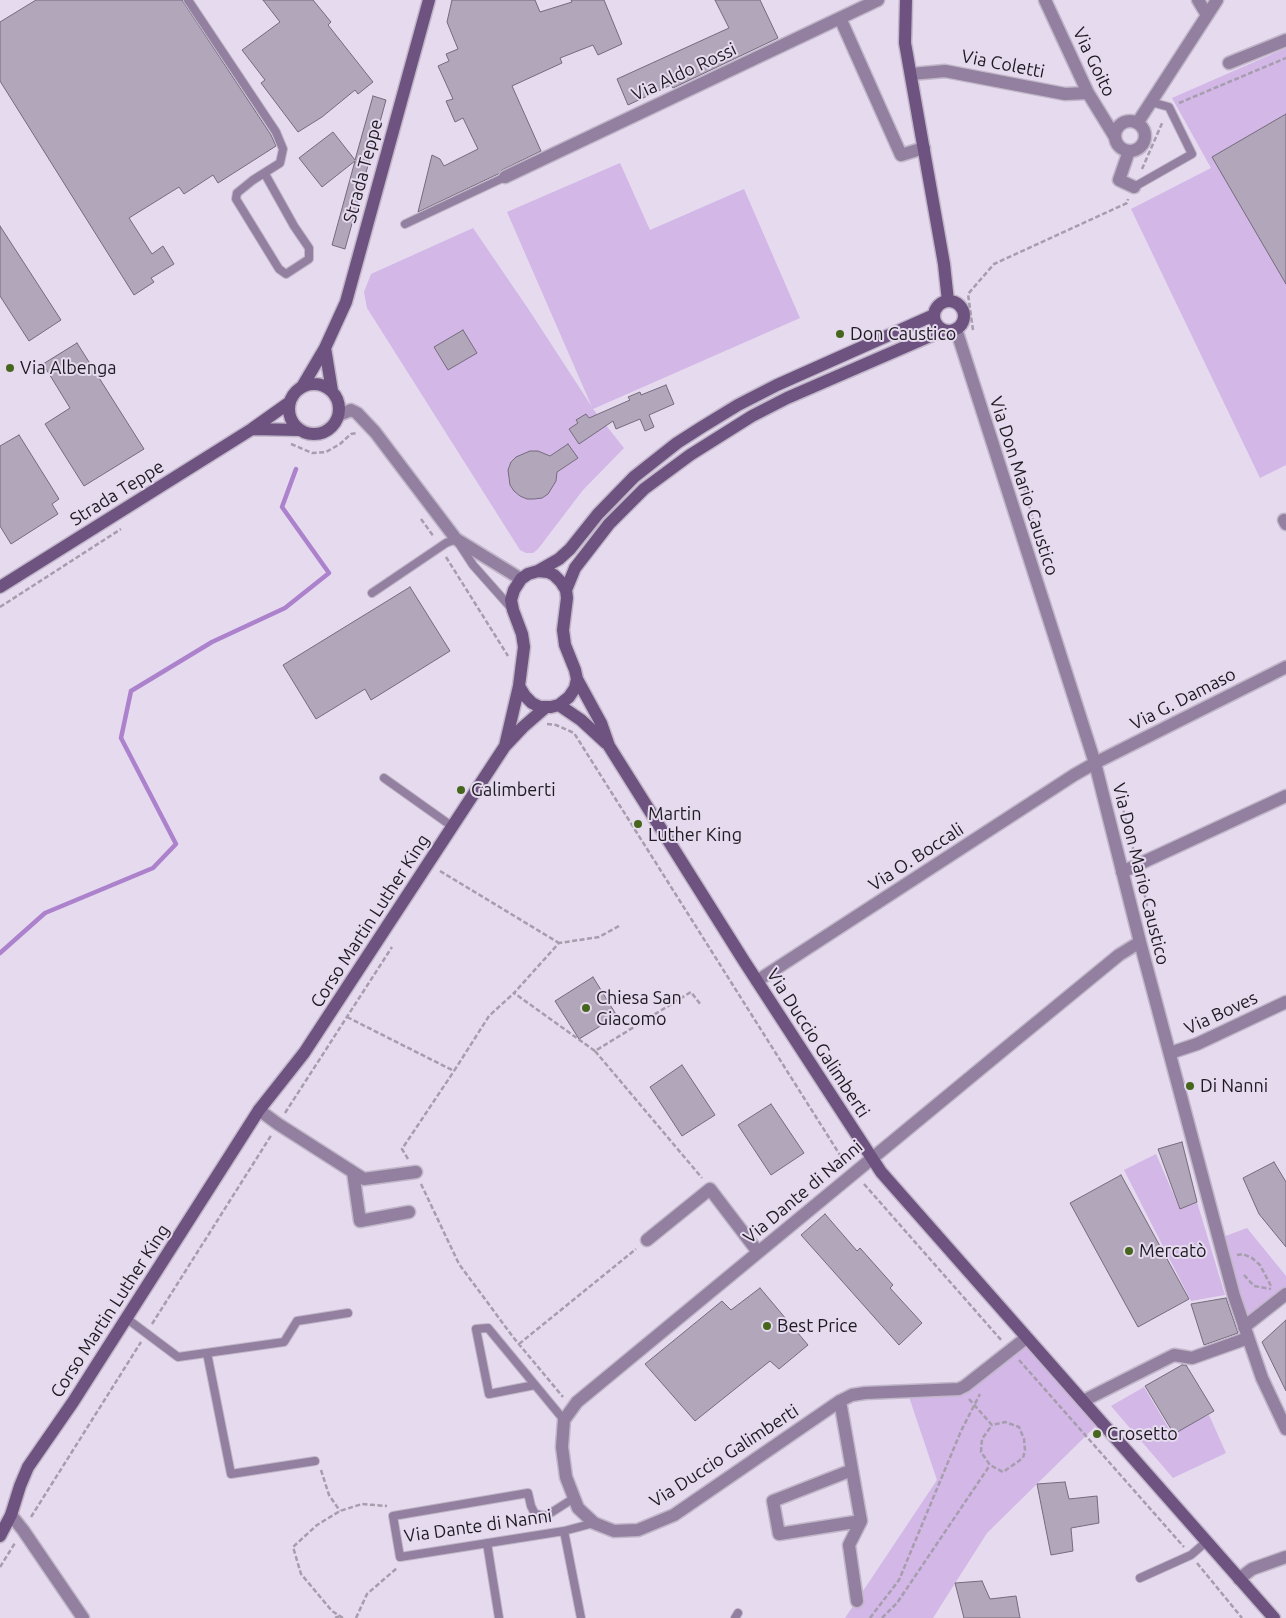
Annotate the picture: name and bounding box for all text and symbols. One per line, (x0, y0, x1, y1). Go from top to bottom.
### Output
street label: Via Goito (1068, 24, 1120, 100)
street label: Via Aldo Rossi (628, 38, 740, 106)
street label: Via Coletti (959, 45, 1047, 83)
street label: Strada Teppe (339, 117, 387, 225)
place label: Don Caustico (850, 323, 956, 345)
marker: Don Caustico (834, 328, 846, 340)
place label: Via Albenga (20, 357, 117, 379)
marker: Via Albenga (4, 362, 16, 374)
street label: Via Don Mario Caustico (985, 394, 1063, 578)
street label: Strada Teppe (66, 456, 168, 530)
street label: Via G. Damaso (1127, 663, 1239, 735)
place label: Galimberti (471, 779, 556, 801)
street label: Via Don Mario Caustico (1108, 781, 1174, 967)
marker: Galimberti (455, 784, 467, 796)
place label: Martin Luther King (648, 803, 742, 846)
marker: Martin Luther King (632, 818, 644, 830)
street label: Via O. Boccali (865, 818, 967, 896)
street label: Corso Martin Luther King (306, 830, 434, 1012)
street label: Via Duccio Galimberti (762, 965, 874, 1121)
place label: Chiesa San Giacomo (596, 987, 682, 1030)
street label: Via Boves (1181, 987, 1261, 1039)
marker: Chiesa San Giacomo (580, 1002, 592, 1014)
place label: Di Nanni (1200, 1075, 1268, 1097)
marker: Di Nanni (1184, 1080, 1196, 1092)
street label: Via Dante di Nanni (739, 1136, 867, 1248)
street label: Corso Martin Luther King (46, 1220, 174, 1402)
place label: Mercatò (1139, 1240, 1207, 1262)
marker: Mercatò (1123, 1245, 1135, 1257)
place label: Best Price (777, 1315, 858, 1337)
marker: Best Price (761, 1320, 773, 1332)
street label: Via Duccio Galimberti (646, 1400, 802, 1512)
place label: Crosetto (1107, 1423, 1178, 1445)
marker: Crosetto (1091, 1428, 1103, 1440)
street label: Via Dante di Nanni (403, 1505, 553, 1547)

